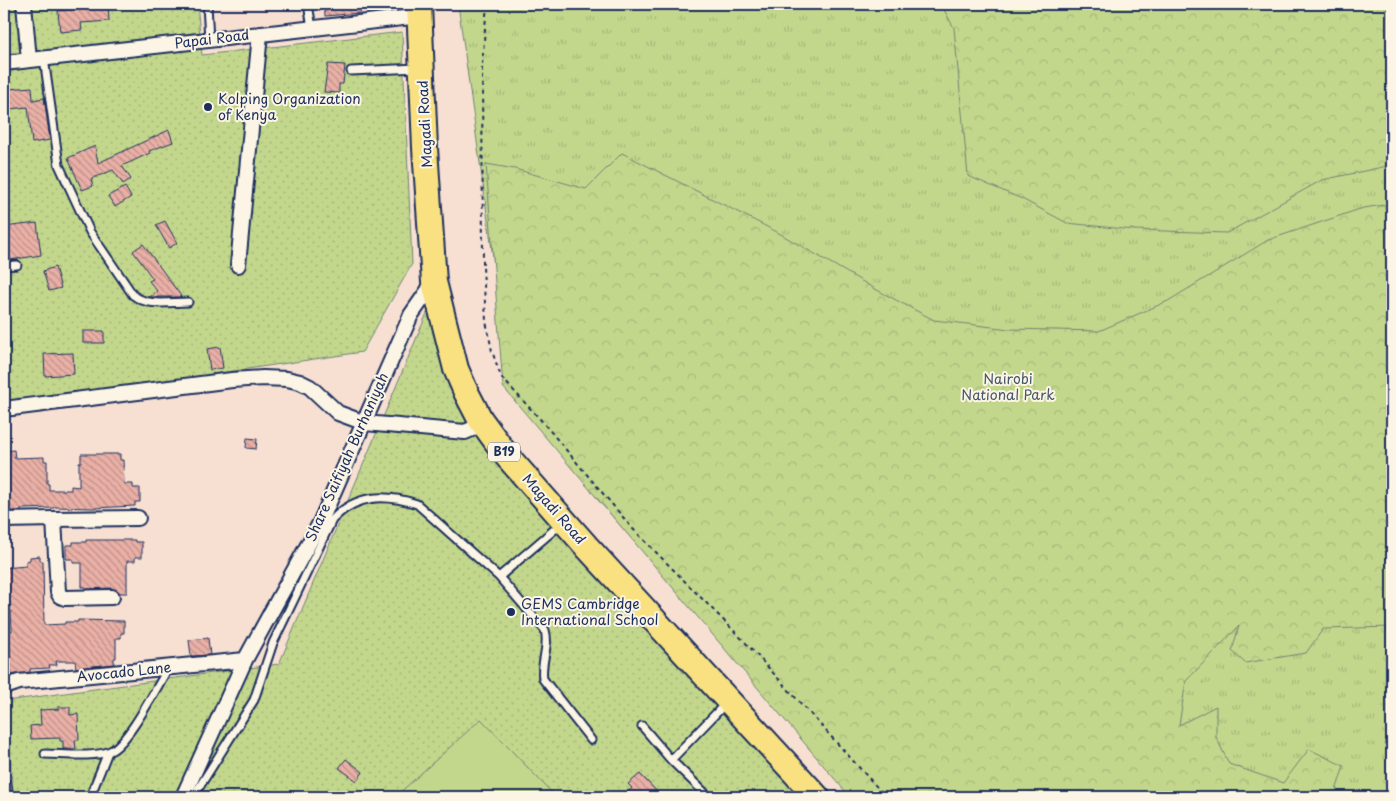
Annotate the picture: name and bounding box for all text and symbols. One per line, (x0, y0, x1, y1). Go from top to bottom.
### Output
street label: Papai Road (173, 23, 251, 54)
street label: Magadi Road (412, 80, 437, 168)
place label: Kolping Organization of Kenya (218, 88, 361, 125)
marker: Kolping Organization of Kenya (202, 101, 214, 113)
park label: Nairobi National Park (961, 368, 1055, 405)
street label: Share Saifiyah Burhaniyah (300, 369, 393, 545)
road number: B19 (488, 442, 520, 462)
street label: Magadi Road (518, 469, 591, 549)
place label: GEMS Cambridge International School (521, 593, 659, 630)
marker: GEMS Cambridge International School (505, 606, 517, 618)
street label: Avocado Lane (76, 656, 172, 687)

